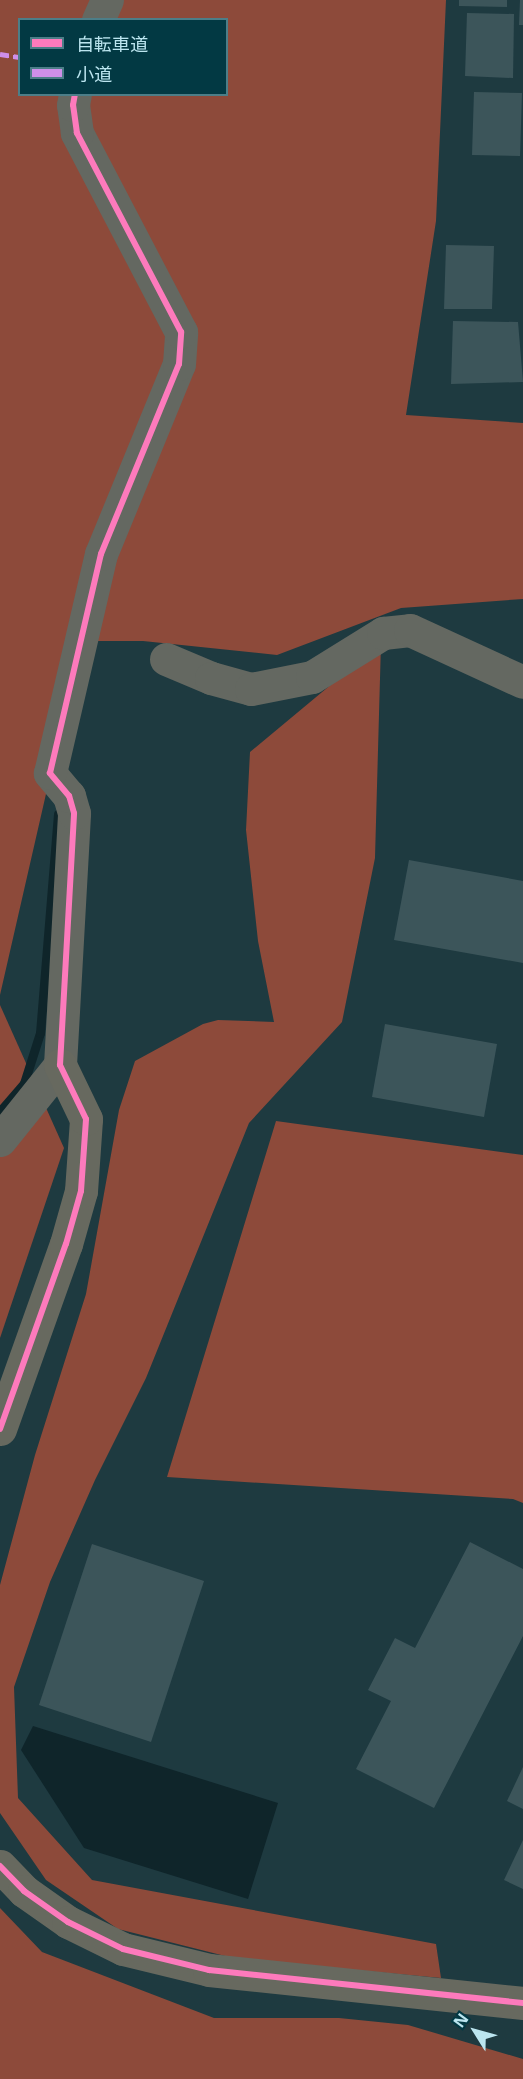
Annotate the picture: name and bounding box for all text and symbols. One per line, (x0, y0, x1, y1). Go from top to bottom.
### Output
legend (18, 18, 228, 96)
text: 自転車道 (76, 32, 148, 56)
text: 小道 (76, 62, 112, 86)
north arrow (445, 2001, 505, 2061)
text: N (448, 2008, 473, 2032)

